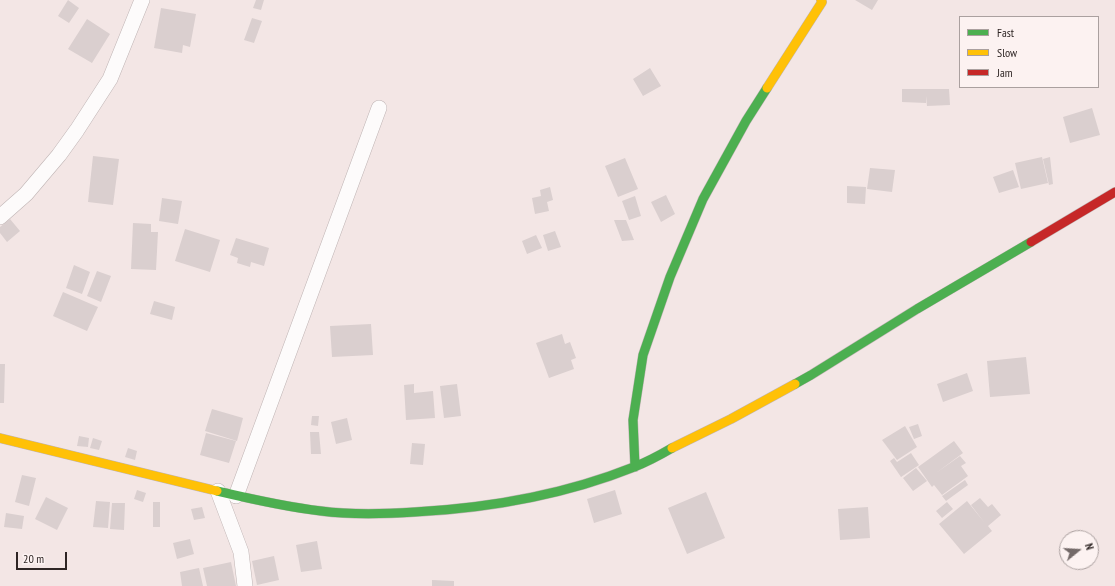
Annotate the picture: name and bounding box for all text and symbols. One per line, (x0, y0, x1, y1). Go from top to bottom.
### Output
legend (959, 16, 1099, 88)
text: Fast (997, 25, 1014, 40)
text: Slow (997, 45, 1017, 60)
text: Jam (997, 65, 1013, 80)
north arrow (1059, 530, 1099, 570)
text: N (1082, 542, 1097, 552)
scale bar (18, 544, 69, 570)
text: 20 m (23, 551, 44, 566)

